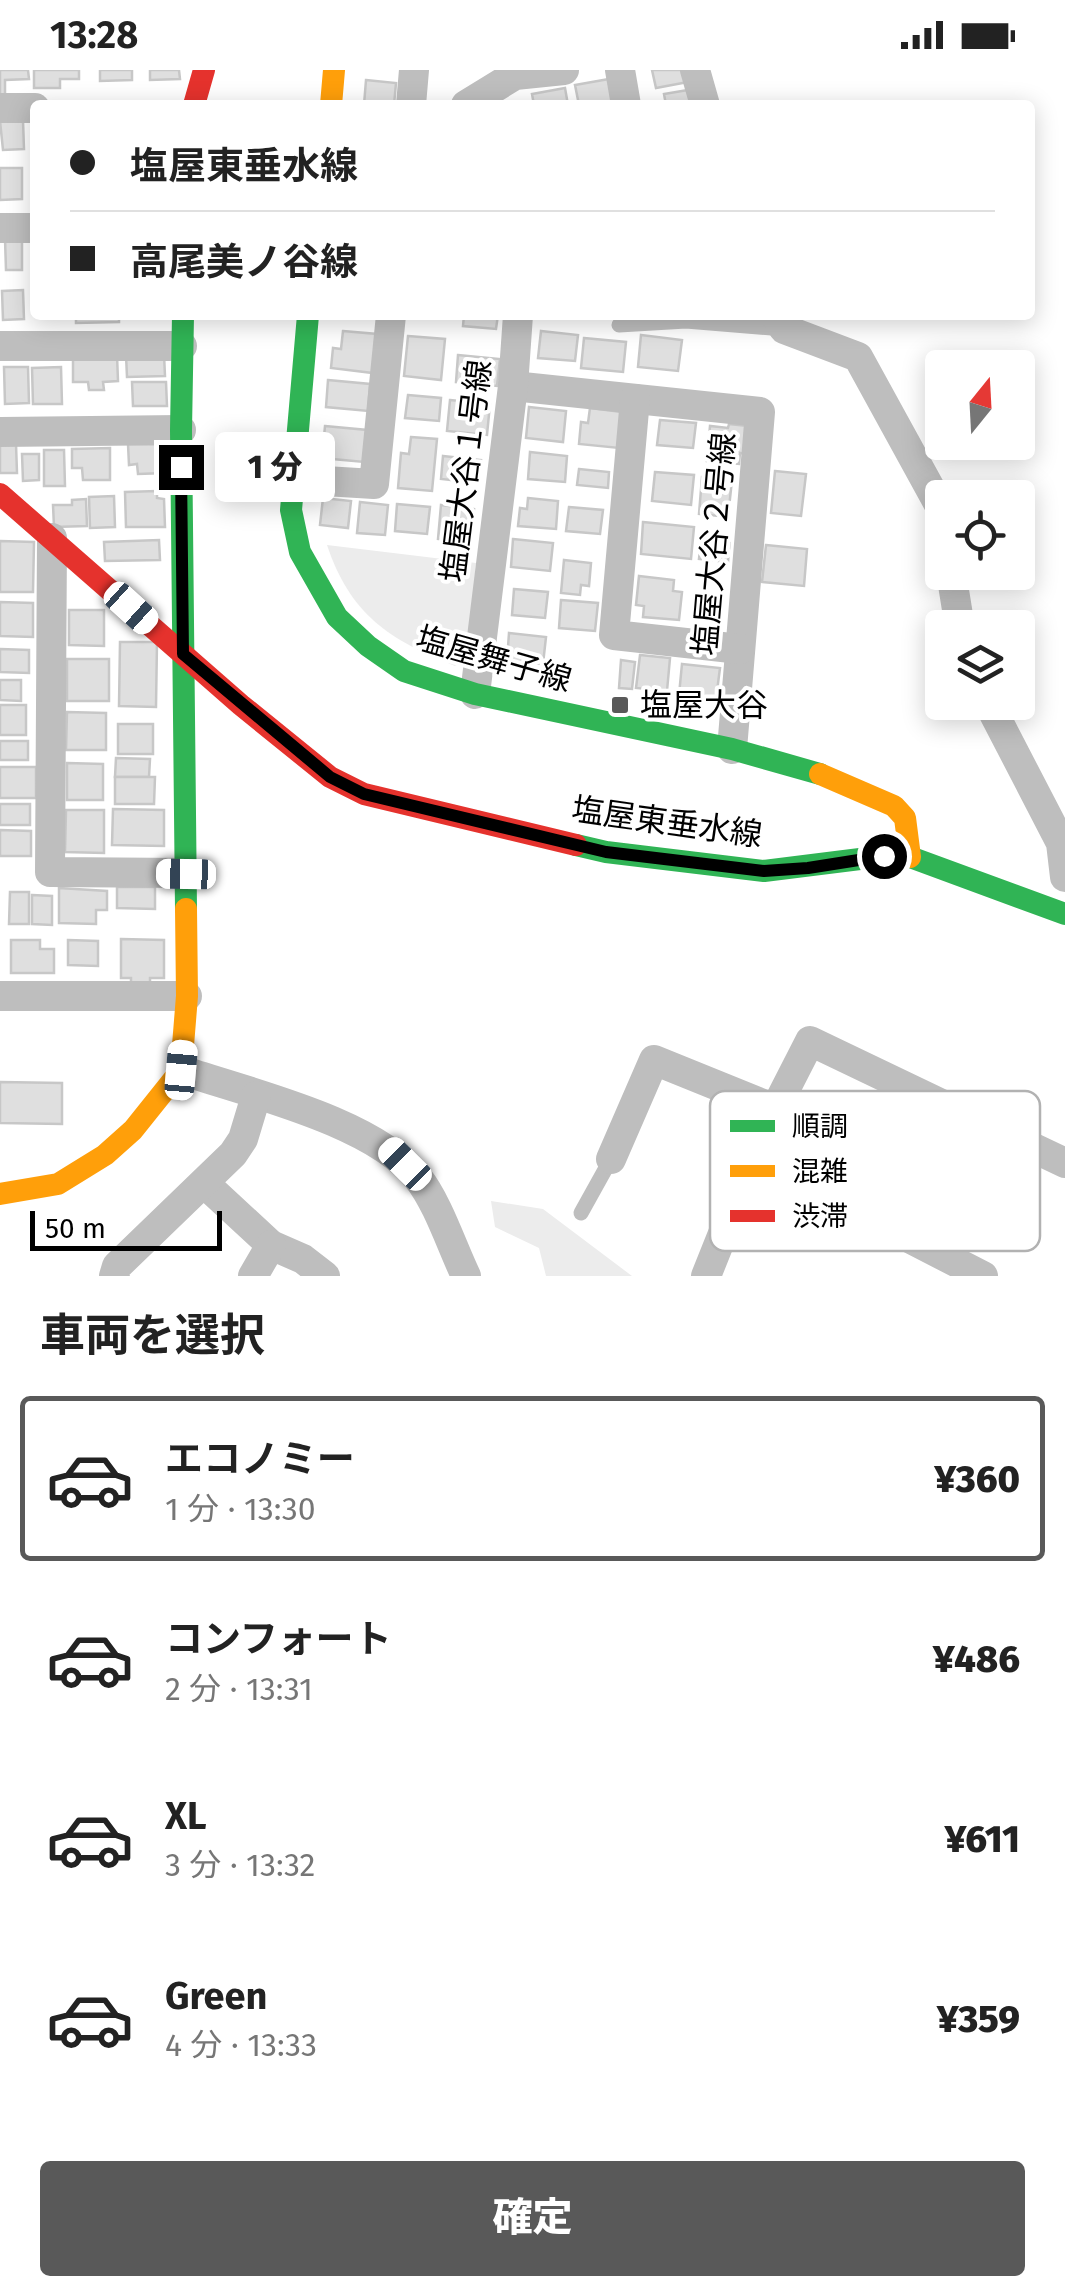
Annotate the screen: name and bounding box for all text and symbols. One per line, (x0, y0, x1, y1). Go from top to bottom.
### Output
text: 13:28 (50, 12, 138, 58)
text: 塩屋東垂水線 (130, 143, 358, 189)
text: 高尾美ノ谷線 (130, 239, 358, 285)
north arrow (925, 350, 1035, 460)
map controls (925, 350, 1035, 720)
street label: 塩屋大谷１号線 (433, 358, 499, 584)
street label: 塩屋大谷２号線 (685, 431, 743, 657)
callout: 1 分 (216, 432, 336, 502)
route end (159, 445, 204, 490)
text: 1 分 (248, 448, 302, 486)
button: locate (925, 480, 1035, 590)
car (99, 577, 163, 639)
button: layers (925, 610, 1035, 720)
street label: 塩屋舞子線 (412, 619, 576, 699)
place label: 塩屋大谷 (640, 686, 768, 724)
marker: 塩屋大谷 (609, 694, 631, 716)
street label: 塩屋東垂水線 (569, 790, 765, 854)
route start (862, 834, 907, 879)
car (156, 858, 216, 890)
car (163, 1039, 199, 1101)
legend (710, 1091, 1040, 1251)
text: 順調 (792, 1110, 848, 1143)
car (373, 1132, 437, 1196)
text: 混雑 (792, 1155, 848, 1188)
text: 渋滞 (792, 1200, 848, 1233)
scale bar (30, 1206, 222, 1250)
text: 50 m (45, 1212, 106, 1245)
text: 車両を選択 (40, 1309, 265, 1363)
icon: car (45, 1434, 135, 1524)
text: エコノミー (165, 1436, 355, 1482)
text: ¥360 (934, 1456, 1020, 1502)
text: 1 分 · 13:30 (165, 1490, 316, 1528)
icon: car (45, 1614, 135, 1704)
text: コンフォート (165, 1616, 392, 1662)
text: ¥486 (933, 1636, 1020, 1682)
text: 2 分 · 13:31 (165, 1670, 313, 1708)
text: XL (165, 1793, 207, 1839)
icon: car (45, 1794, 135, 1884)
text: ¥611 (944, 1816, 1020, 1862)
text: 3 分 · 13:32 (165, 1846, 315, 1884)
text: Green (165, 1973, 268, 2019)
icon: car (45, 1974, 135, 2064)
text: ¥359 (937, 1996, 1020, 2042)
text: 4 分 · 13:33 (165, 2026, 317, 2064)
button: 確定 (40, 2161, 1025, 2276)

